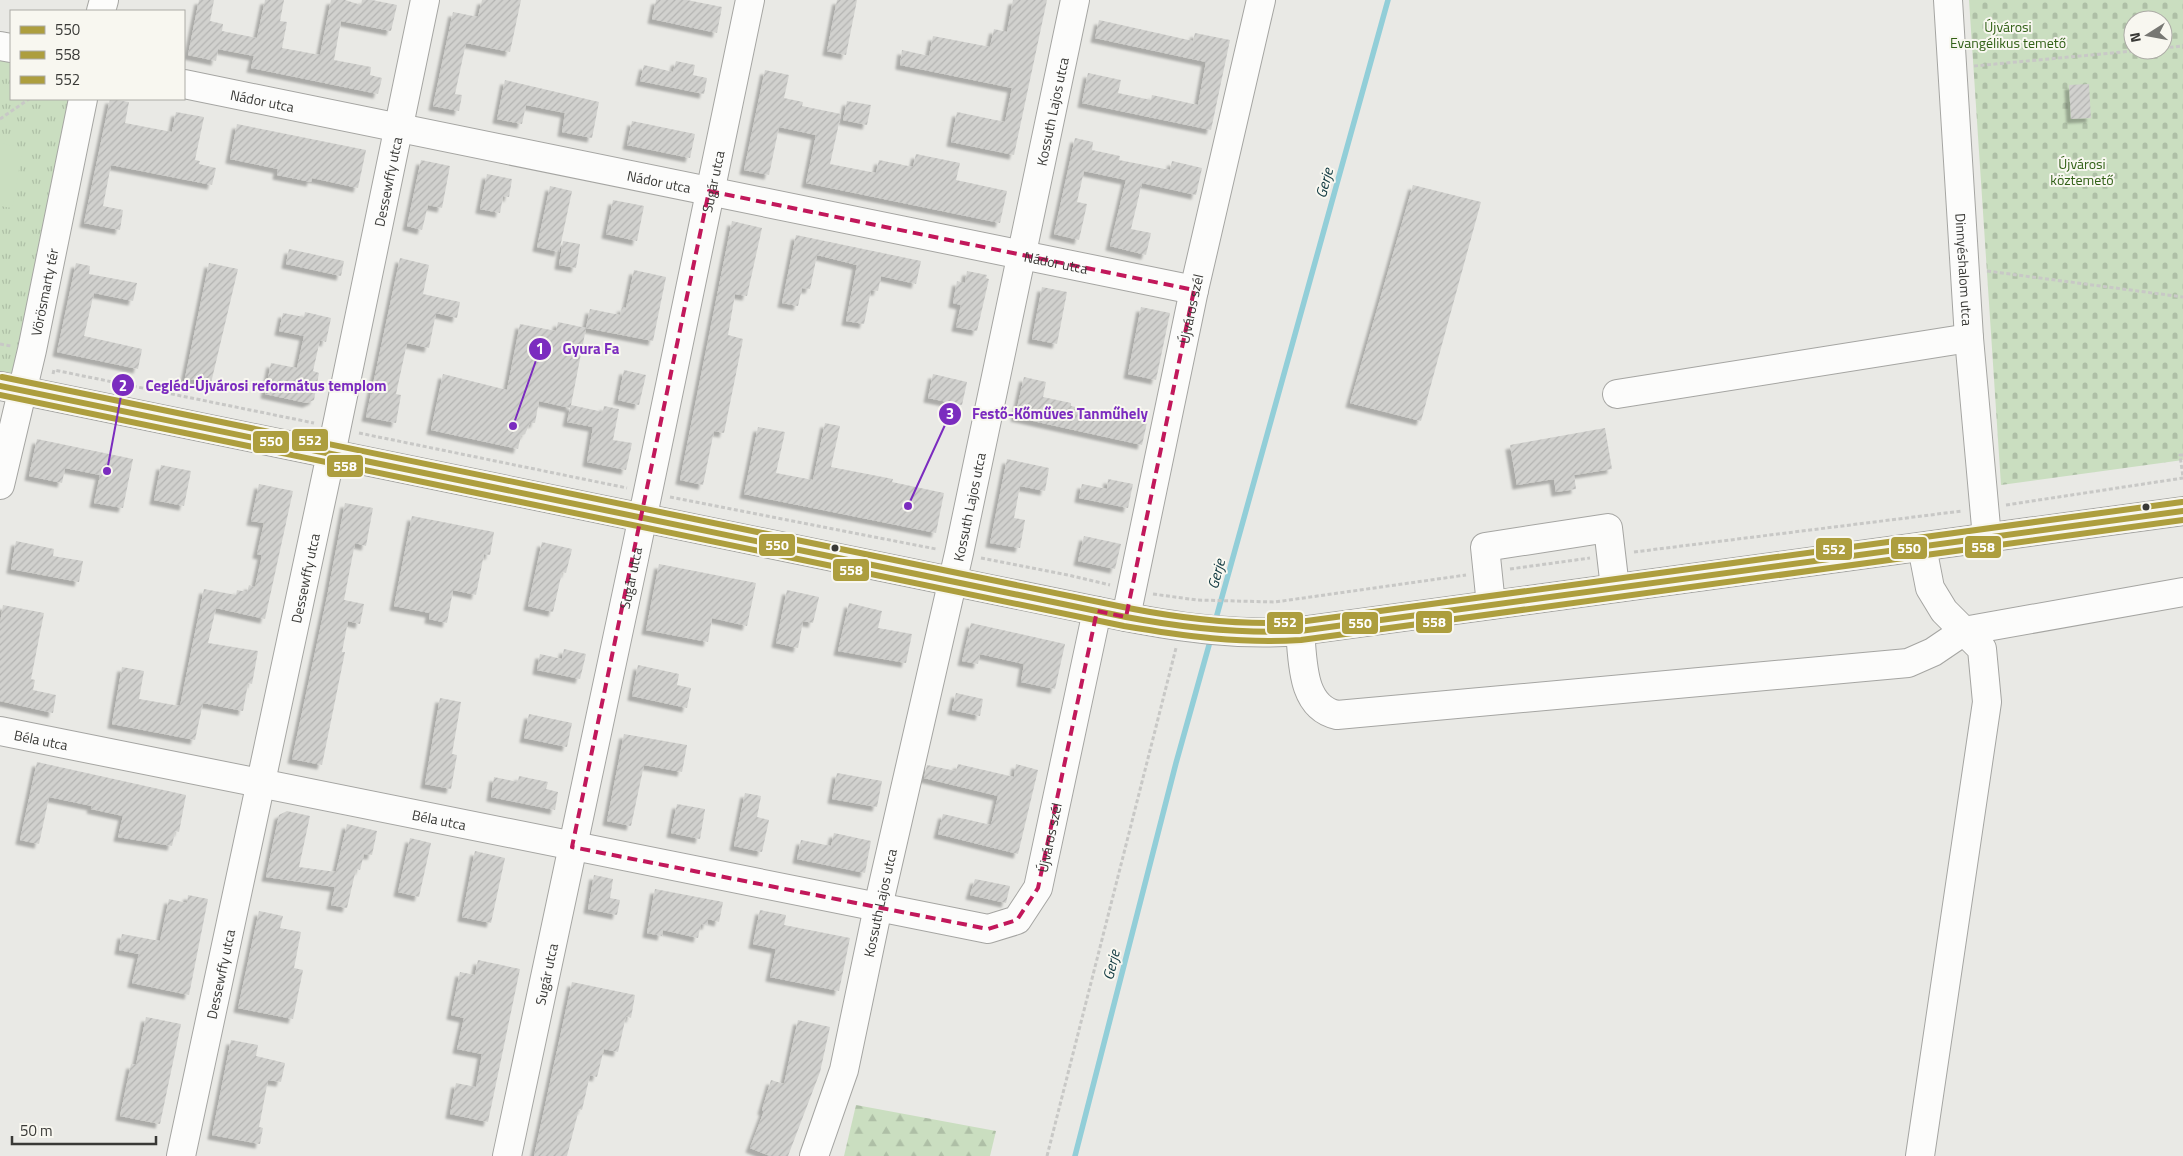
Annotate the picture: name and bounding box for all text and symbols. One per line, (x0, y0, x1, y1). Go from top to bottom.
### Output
legend (10, 10, 185, 100)
north arrow (2123, 10, 2173, 60)
park label: Újvárosi Evangélikus temető (1950, 16, 2066, 53)
text: 550 (55, 18, 80, 41)
text: N (2124, 31, 2146, 44)
text: 558 (55, 43, 80, 66)
street label: Kossuth Lajos utca (1030, 55, 1073, 168)
text: 552 (55, 68, 80, 91)
street label: Nádor utca (229, 83, 296, 117)
street label: Dessewffy utca (368, 135, 407, 229)
street label: Sugár utca (696, 149, 729, 214)
park label: Újvárosi köztemető (2050, 153, 2114, 190)
street label: Nádor utca (625, 164, 693, 198)
water label: Gerje (1309, 164, 1339, 201)
street label: Dinnyéshalom utca (1951, 213, 1979, 326)
street label: Nádor utca (1022, 245, 1090, 279)
street label: Vörösmarty tér (25, 246, 63, 338)
street label: Újváros szél (1173, 272, 1208, 345)
callout: Gyura Fa (528, 334, 630, 364)
text: 1 (536, 337, 544, 360)
text: Gyura Fa (563, 337, 620, 360)
callout: Cegléd-Újvárosi református templom (110, 370, 397, 400)
text: 2 (119, 374, 127, 397)
text: Cegléd-Újvárosi református templom (145, 374, 387, 397)
callout: Festő-Kőműves Tanműhely (937, 399, 1158, 429)
text: 3 (946, 402, 954, 425)
text: Festő-Kőműves Tanműhely (972, 402, 1149, 425)
line badge: 552 (291, 428, 329, 452)
text: 552 (298, 429, 322, 450)
line badge: 550 (252, 430, 290, 454)
text: 550 (259, 430, 283, 451)
street label: Kossuth Lajos utca (947, 451, 990, 563)
line badge: 558 (326, 454, 364, 478)
text: 558 (333, 455, 357, 476)
unlabelled marker (2141, 502, 2151, 512)
street label: Dessewffy utca (285, 531, 324, 625)
line badge: 550 (758, 533, 796, 557)
text: 550 (765, 534, 789, 555)
line badge: 558 (1964, 535, 2002, 559)
line badge: 550 (1890, 536, 1928, 560)
text: 558 (1971, 536, 1995, 557)
line badge: 552 (1815, 537, 1853, 561)
text: 550 (1897, 537, 1921, 558)
text: 552 (1822, 538, 1846, 559)
unlabelled marker (830, 543, 840, 553)
street label: Sugár utca (613, 545, 647, 611)
water label: Gerje (1201, 555, 1231, 592)
line badge: 558 (832, 558, 870, 582)
text: 558 (839, 559, 863, 580)
line badge: 558 (1415, 610, 1453, 634)
line badge: 552 (1266, 611, 1304, 635)
text: 552 (1273, 611, 1297, 632)
line badge: 550 (1341, 611, 1379, 635)
text: 558 (1422, 611, 1446, 632)
text: 550 (1348, 612, 1372, 633)
street label: Béla utca (12, 724, 70, 755)
street label: Újváros szél (1031, 801, 1066, 874)
street label: Béla utca (410, 803, 468, 835)
street label: Kossuth Lajos utca (857, 847, 902, 959)
street label: Dessewffy utca (200, 927, 240, 1021)
street label: Sugár utca (529, 941, 562, 1007)
water label: Gerje (1096, 946, 1126, 982)
scale bar (12, 1114, 156, 1146)
text: 50 m (20, 1119, 53, 1142)

